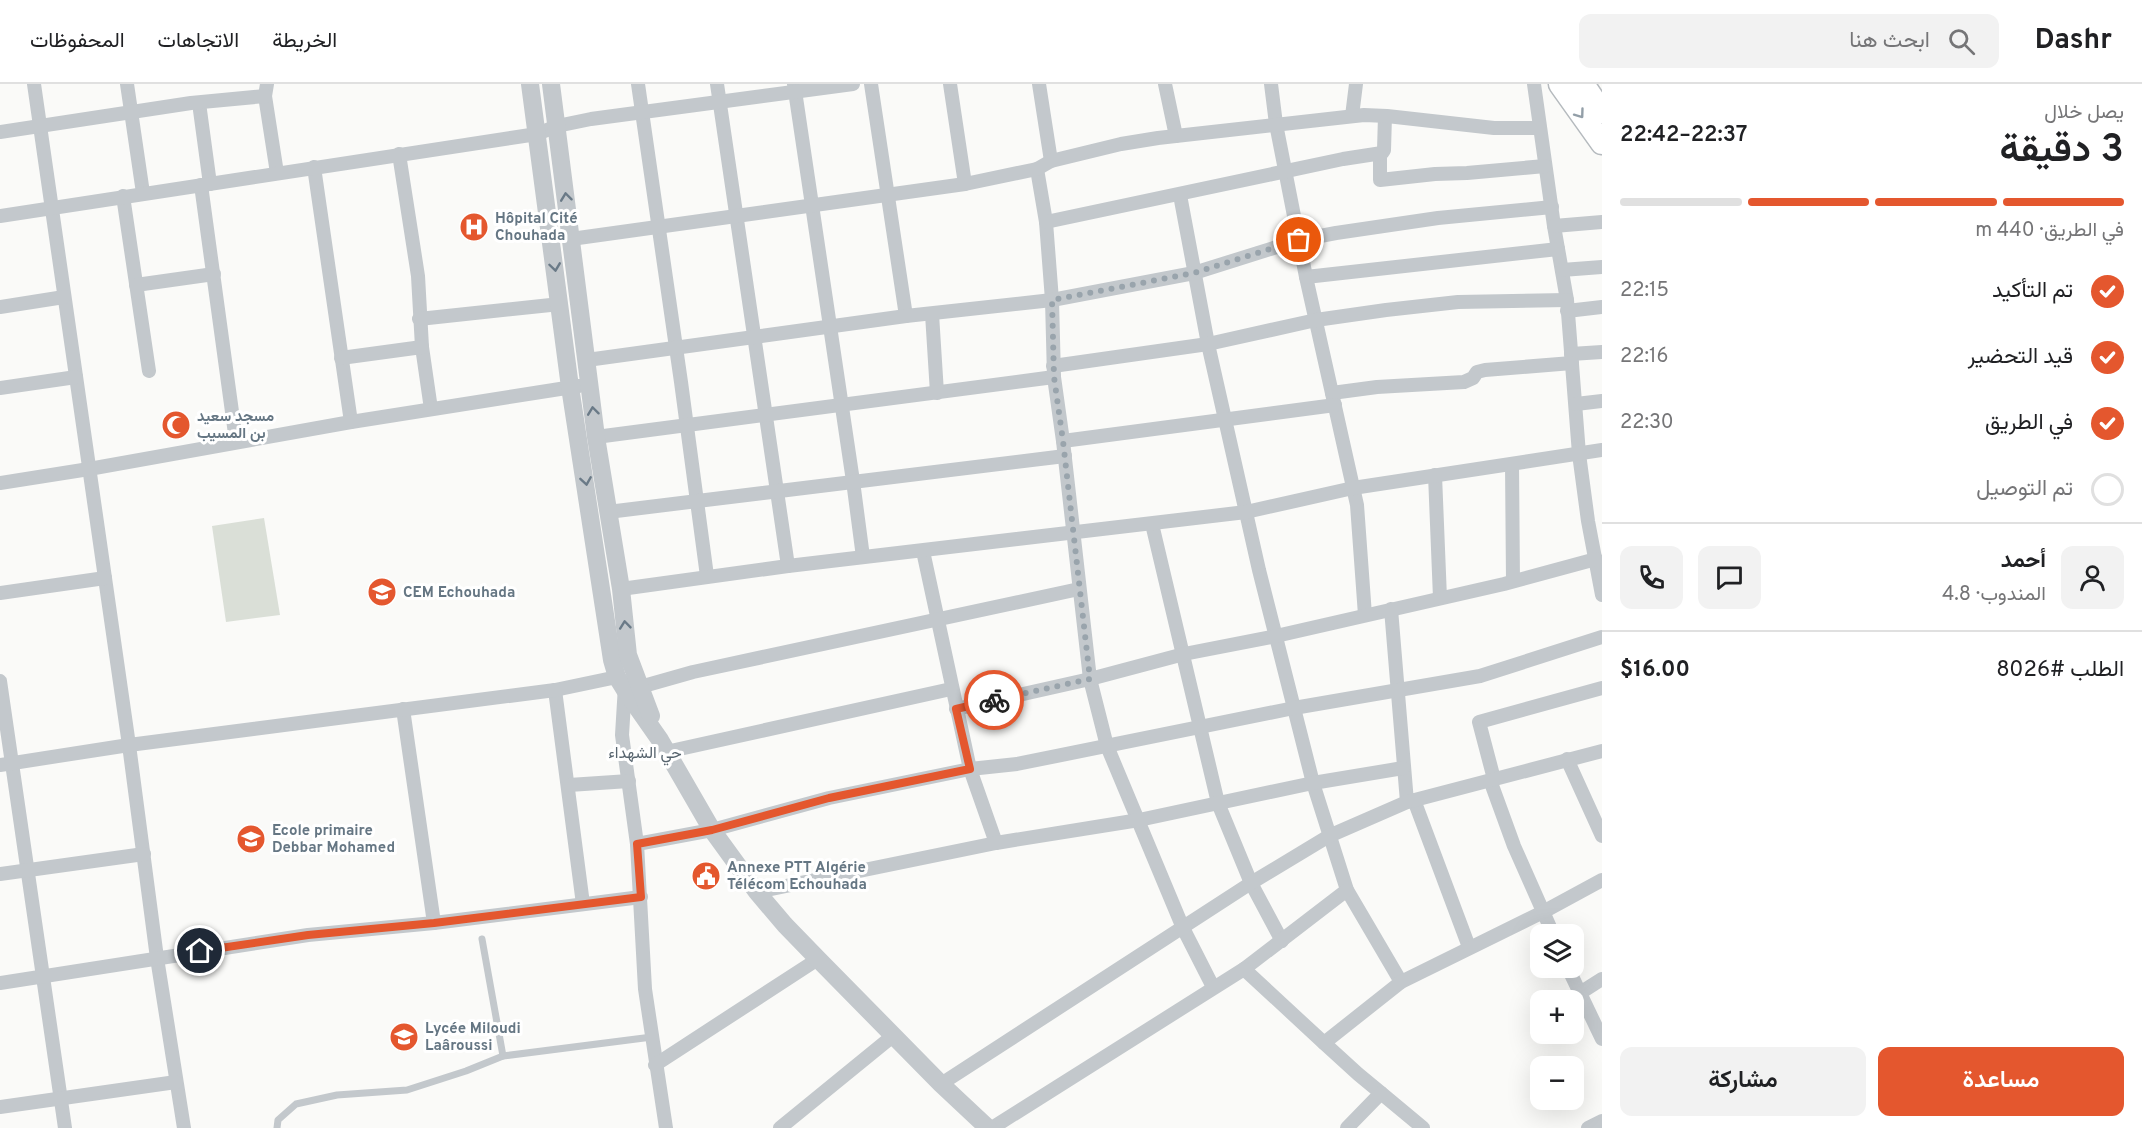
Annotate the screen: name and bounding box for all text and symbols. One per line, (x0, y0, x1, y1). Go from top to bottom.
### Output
search box (1579, 14, 1999, 68)
text: Dashr (2035, 23, 2112, 59)
icon: search (1945, 25, 1978, 58)
text: المحفوظات (30, 28, 125, 55)
text: الاتجاهات (158, 28, 239, 55)
text: الخريطة (272, 28, 337, 55)
text: ابحث هنا (1849, 28, 1930, 55)
text: يصل خلال (2044, 100, 2124, 126)
one-way arrow (1573, 107, 1584, 118)
text: 22:37–22:42 (1620, 122, 1747, 149)
text: 3 دقيقة (1999, 127, 2124, 176)
one-way arrow (560, 192, 572, 201)
place label: Hôpital Cité Chouhada (495, 210, 578, 246)
hospital icon: Hôpital Cité Chouhada (458, 211, 490, 243)
pin (1273, 214, 1324, 265)
text: في الطريق · 440 m (1975, 218, 2124, 244)
icon: bag (1282, 223, 1315, 256)
one-way arrow (549, 262, 561, 271)
icon: check (2091, 275, 2124, 308)
text: 22:15 (1620, 278, 1669, 304)
text: تم التأكيد (1992, 278, 2073, 305)
icon: check (2091, 341, 2124, 374)
text: 22:16 (1620, 344, 1668, 370)
text: قيد التحضير (1968, 344, 2073, 371)
one-way arrow (587, 407, 600, 416)
icon: check (2091, 407, 2124, 440)
place label: مسجد سعيد بن المسيب (197, 408, 274, 444)
mosque icon: مسجد سعيد بن المسيب (160, 409, 192, 441)
text: 22:30 (1620, 410, 1674, 436)
text: في الطريق (1985, 410, 2073, 437)
one-way arrow (579, 476, 591, 485)
text: تم التوصيل (1976, 476, 2073, 503)
button: phone (1620, 546, 1683, 609)
button: chat (1698, 546, 1761, 609)
button: person (2061, 546, 2124, 609)
text: أحمد (2001, 548, 2046, 575)
school or university icon: CEM Echouhada (366, 576, 398, 608)
text: المندوب · 4.8 (1942, 582, 2046, 608)
place label: CEM Echouhada (403, 584, 515, 603)
one-way arrow (619, 620, 631, 629)
text: $16.00 (1620, 657, 1690, 684)
text: الطلب #8026 (1996, 657, 2124, 684)
courier (964, 670, 1024, 730)
icon: bike (978, 684, 1011, 717)
district label: حي الشهداء (608, 744, 682, 766)
place label: Ecole primaire Debbar Mohamed (272, 822, 395, 858)
school or university icon: Ecole primaire Debbar Mohamed (235, 823, 267, 855)
place label: Annexe PTT Algérie Télécom Echouhada (727, 859, 867, 895)
public building icon: Annexe PTT Algérie Télécom Echouhada (690, 860, 722, 892)
map controls (1530, 924, 1584, 1110)
button: layers (1530, 924, 1584, 978)
pin (174, 925, 225, 976)
icon: home (183, 934, 216, 967)
button: + (1530, 990, 1584, 1044)
place label: Lycée Miloudi Laâroussi (425, 1020, 521, 1056)
school or university icon: Lycée Miloudi Laâroussi (388, 1021, 420, 1053)
button: مشاركة (1620, 1047, 1866, 1116)
button: مساعدة (1878, 1047, 2124, 1116)
button: − (1530, 1056, 1584, 1110)

